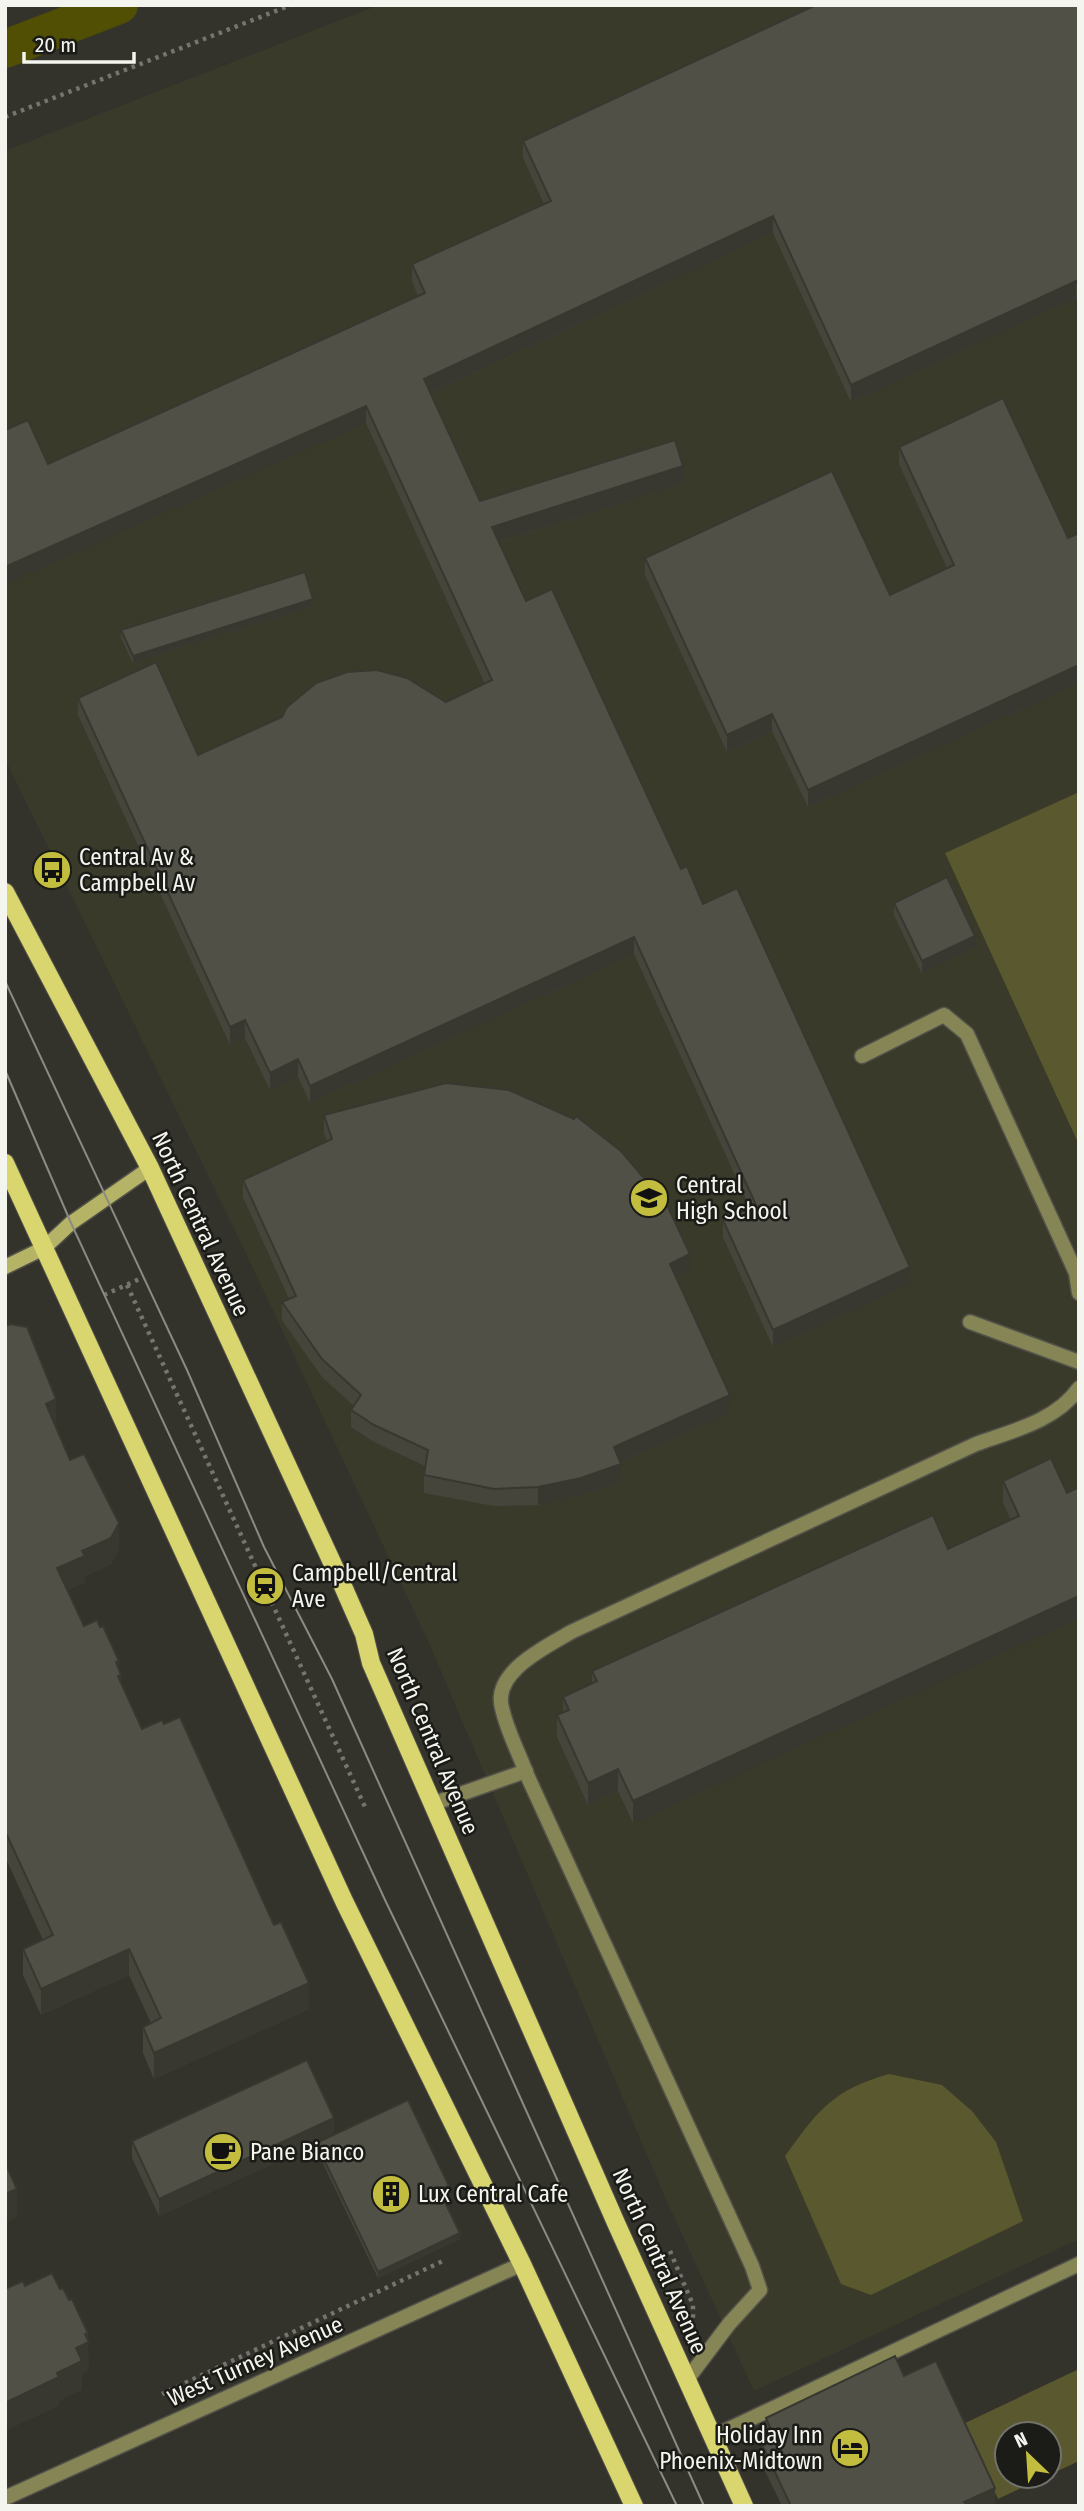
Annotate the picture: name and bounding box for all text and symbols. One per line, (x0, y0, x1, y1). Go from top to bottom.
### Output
scale bar (24, 21, 135, 65)
text: 20 m (35, 32, 76, 58)
place label: Central Av & Campbell Av (79, 843, 196, 897)
bus stop icon: Central Av & Campbell Av (31, 849, 73, 891)
street label: North Central Avenue (146, 1127, 256, 1321)
place label: Central High School (676, 1171, 788, 1225)
school or university icon: Central High School (628, 1177, 670, 1219)
place label: Campbell/Central Ave (292, 1559, 457, 1613)
station icon: Campbell/Central Ave (244, 1565, 286, 1607)
street label: North Central Avenue (381, 1643, 485, 1839)
cafe icon: Pane Bianco (202, 2131, 244, 2173)
place label: Pane Bianco (250, 2138, 364, 2166)
street label: North Central Avenue (606, 2164, 714, 2358)
building icon: Lux Central Cafe (370, 2173, 412, 2215)
place label: Lux Central Cafe (418, 2180, 568, 2208)
street label: West Turney Avenue (163, 2310, 347, 2412)
north arrow (993, 2420, 1063, 2490)
place label: Holiday Inn Phoenix-Midtown (659, 2421, 823, 2475)
hotel icon: Holiday Inn Phoenix-Midtown (829, 2427, 871, 2469)
text: N (1011, 2427, 1031, 2453)

